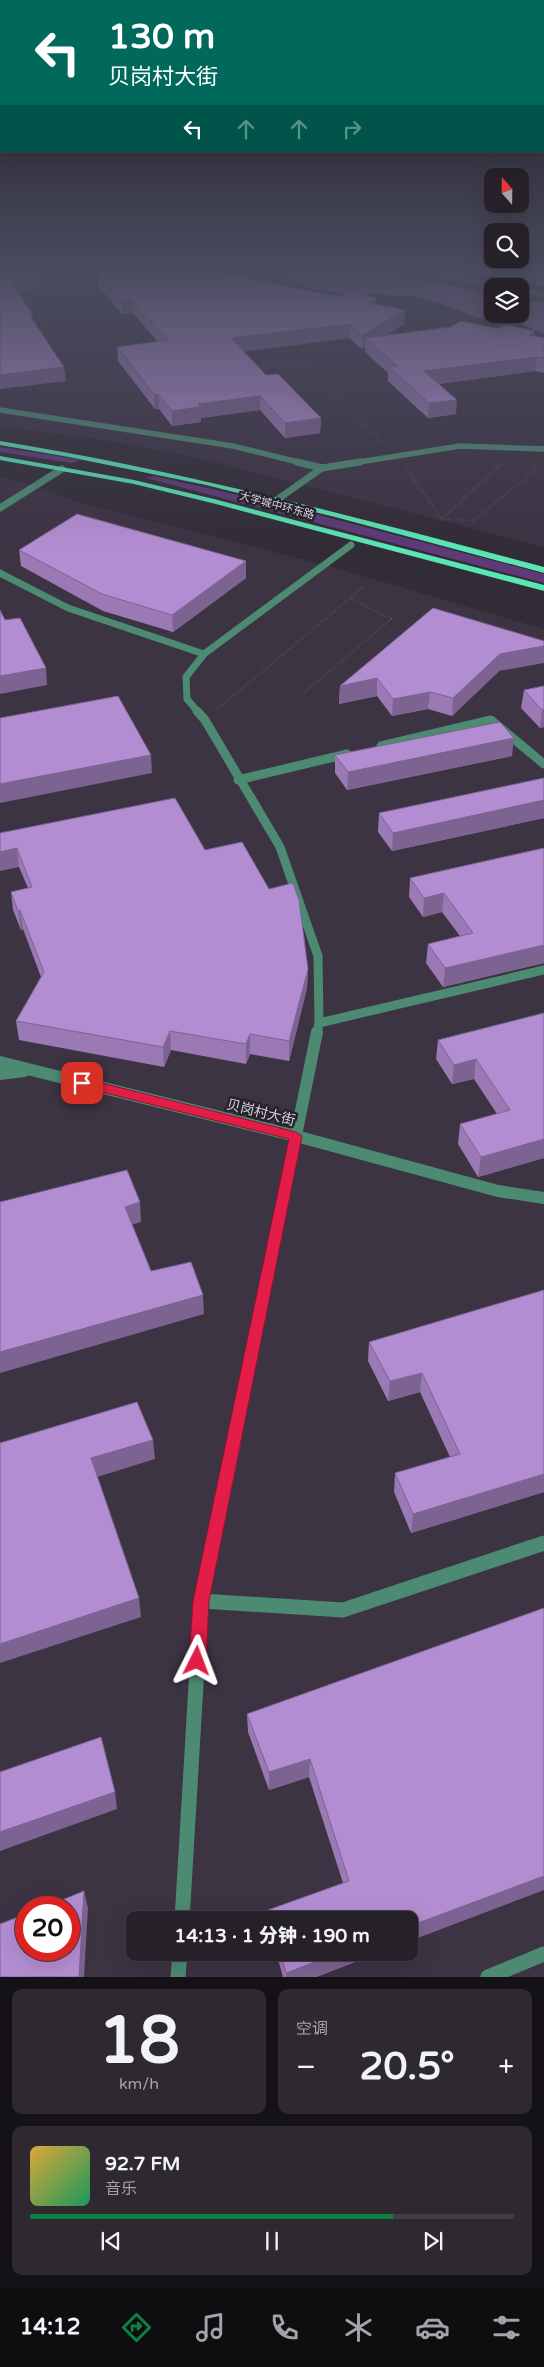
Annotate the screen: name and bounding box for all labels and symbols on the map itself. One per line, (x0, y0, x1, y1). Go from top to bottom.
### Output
north arrow (484, 168, 529, 212)
street label: 大学城中环东路 (238, 489, 316, 522)
pin (61, 1062, 103, 1104)
street label: 贝岗村大街 (225, 1096, 297, 1129)
position arrow (170, 1634, 222, 1686)
speed limit sign: 20 (15, 1896, 80, 1961)

